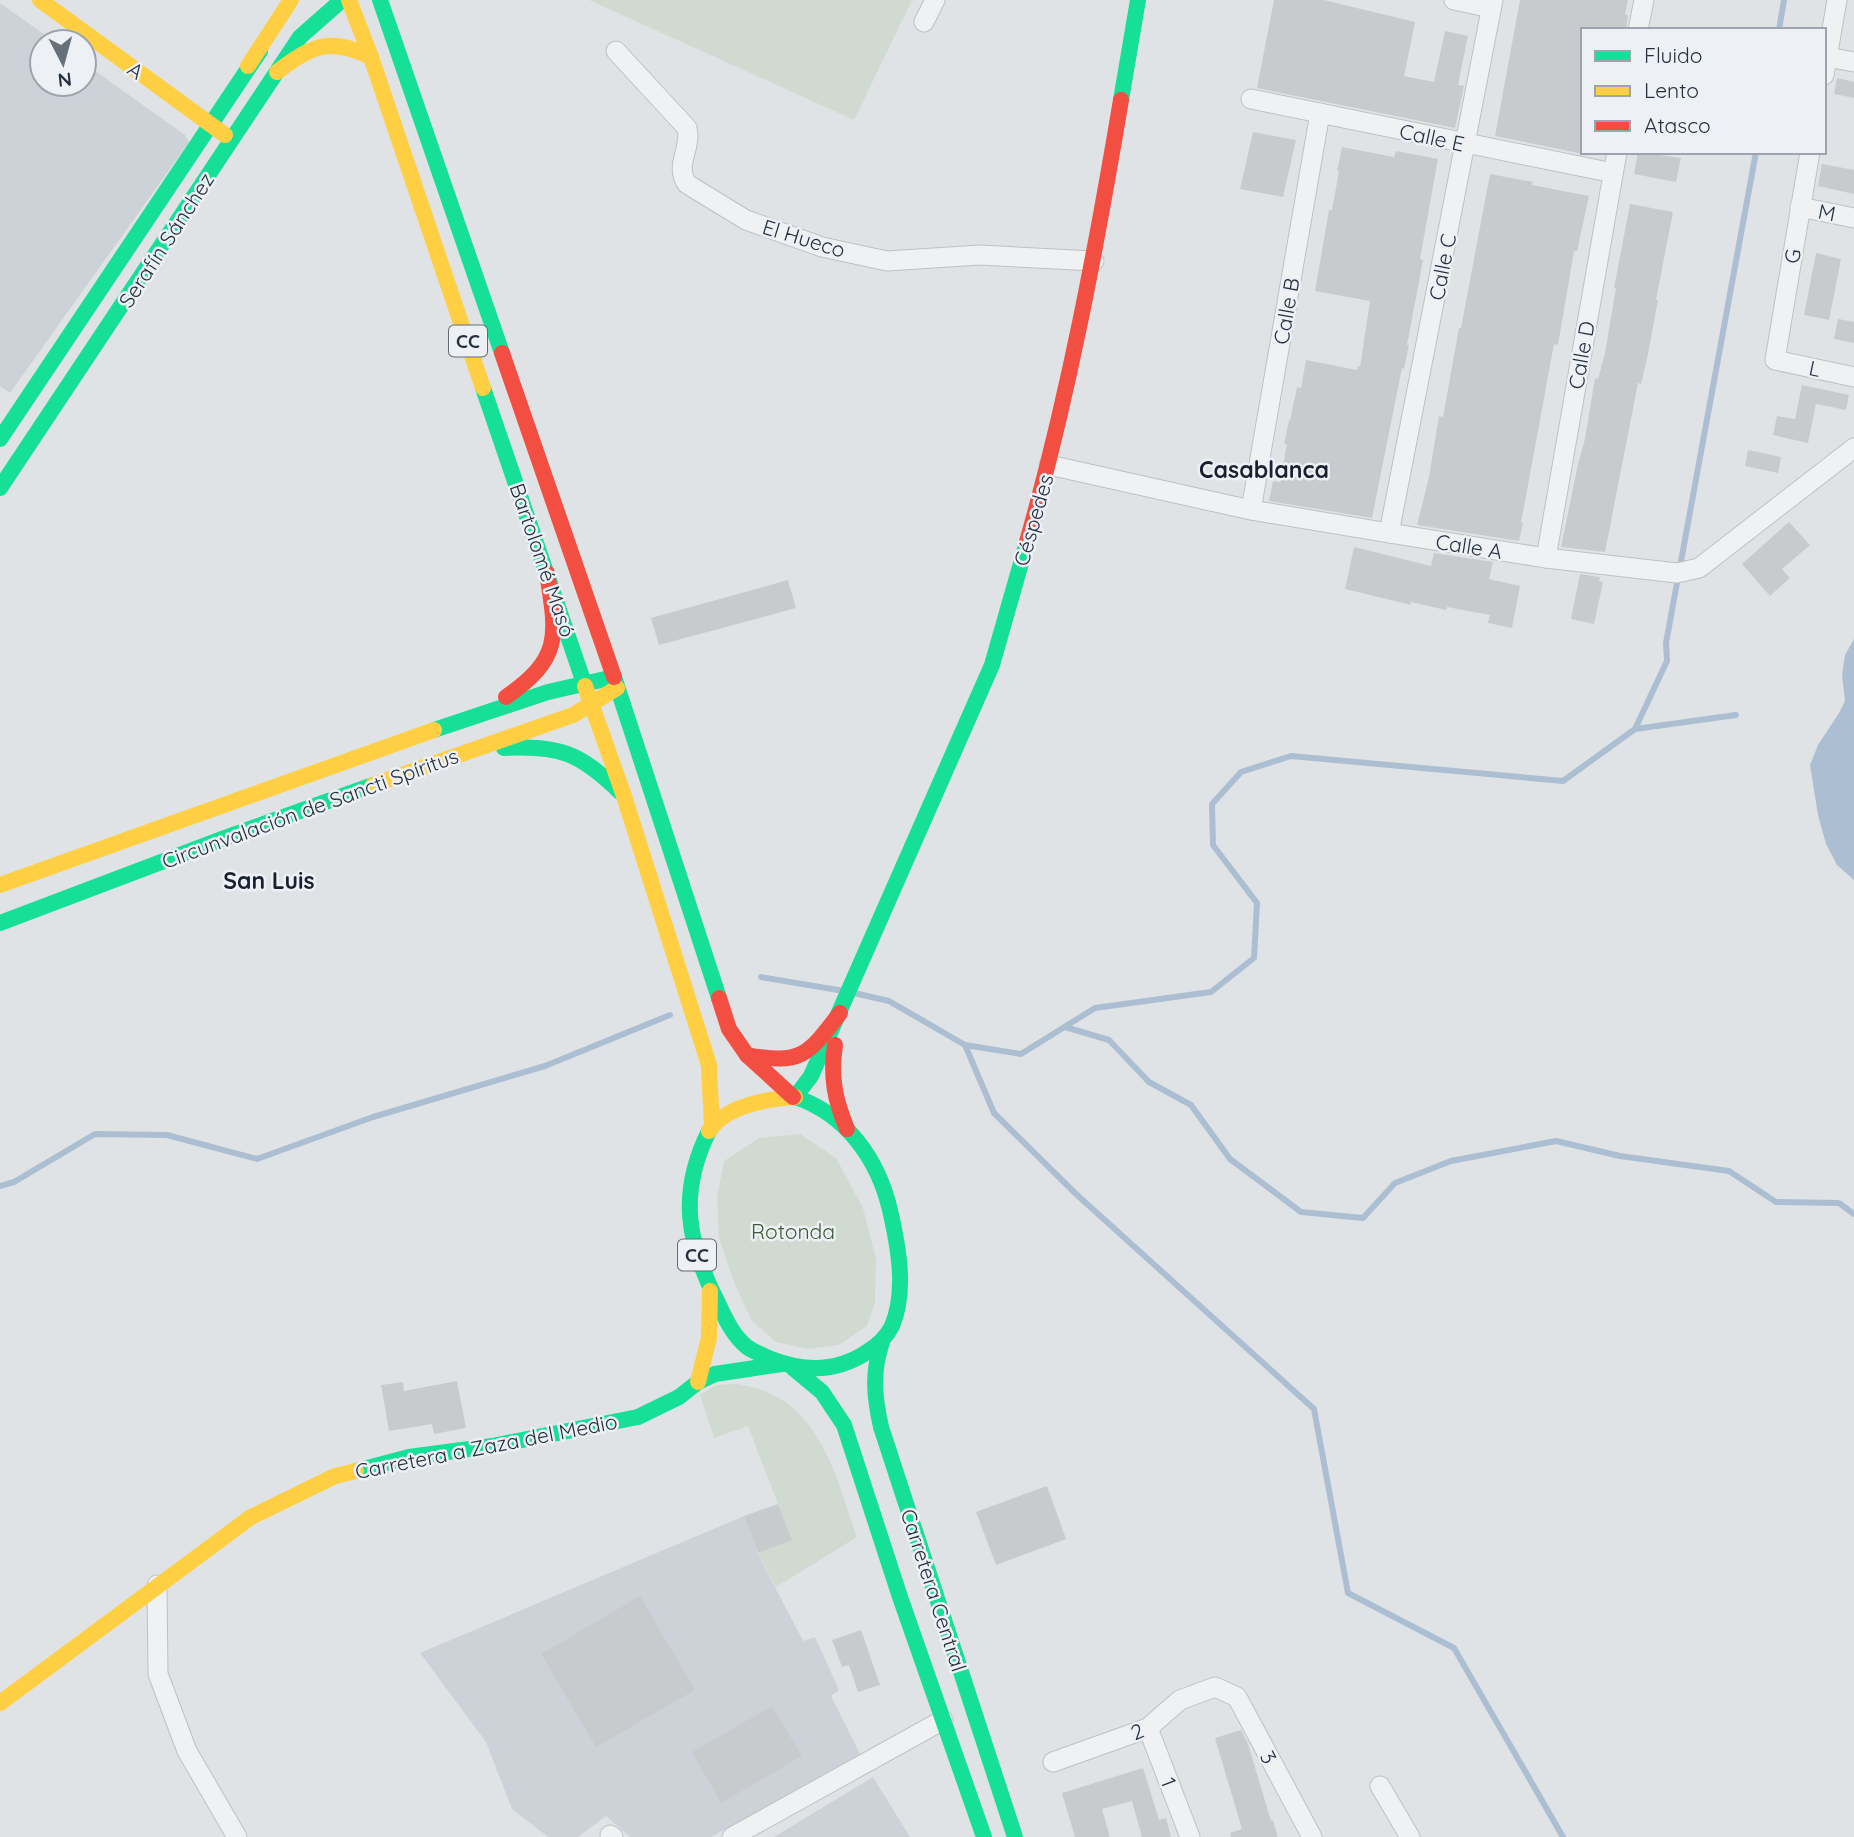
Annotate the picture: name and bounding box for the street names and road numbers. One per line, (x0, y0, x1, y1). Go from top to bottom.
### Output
street label: A (123, 55, 149, 85)
street label: Calle E (1397, 117, 1467, 157)
street label: Serafín Sánchez (113, 168, 219, 312)
street label: M (1816, 198, 1838, 226)
street label: El Hueco (760, 213, 848, 263)
street label: Calle C (1423, 231, 1461, 302)
street label: G (1778, 247, 1806, 265)
street label: Calle B (1267, 276, 1305, 346)
street label: Calle D (1562, 319, 1600, 391)
road number: CC (449, 326, 487, 356)
street label: L (1807, 354, 1823, 382)
street label: Céspedes (1007, 471, 1059, 569)
street label: Bartolomé Masó (505, 480, 581, 640)
street label: Calle A (1434, 528, 1504, 564)
street label: Circunvalación de Sancti Spíritus (158, 742, 462, 874)
road number: CC (678, 1240, 716, 1270)
street label: Carretera a Zaza del Medio (353, 1408, 619, 1484)
street label: Carretera Central (895, 1505, 973, 1675)
street label: 2 (1127, 1717, 1147, 1745)
street label: 3 (1255, 1746, 1283, 1768)
street label: 1 (1155, 1774, 1183, 1790)

